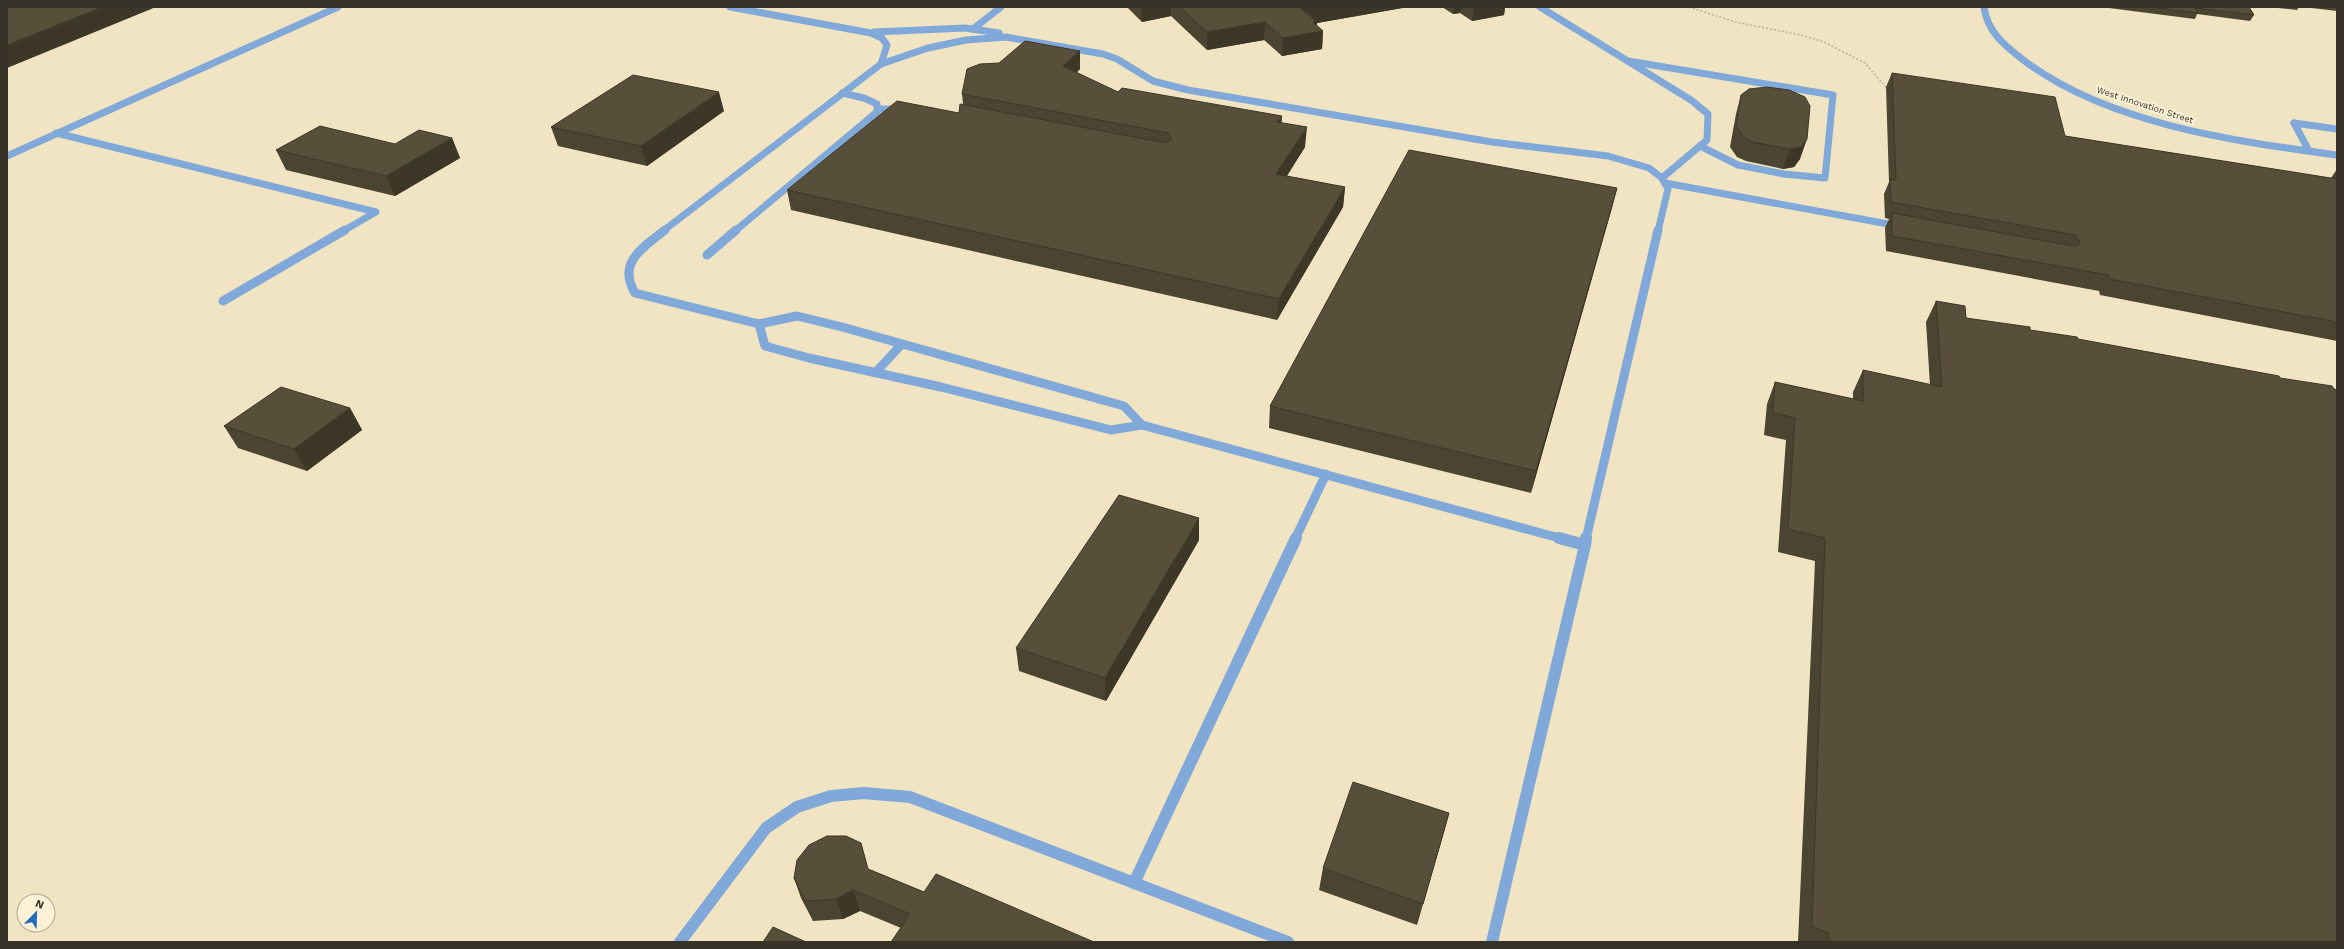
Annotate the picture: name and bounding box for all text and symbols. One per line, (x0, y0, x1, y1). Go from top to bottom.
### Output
street label: West Innovation Street (2095, 85, 2195, 125)
north arrow (16, 893, 56, 933)
text: N (33, 897, 46, 912)

